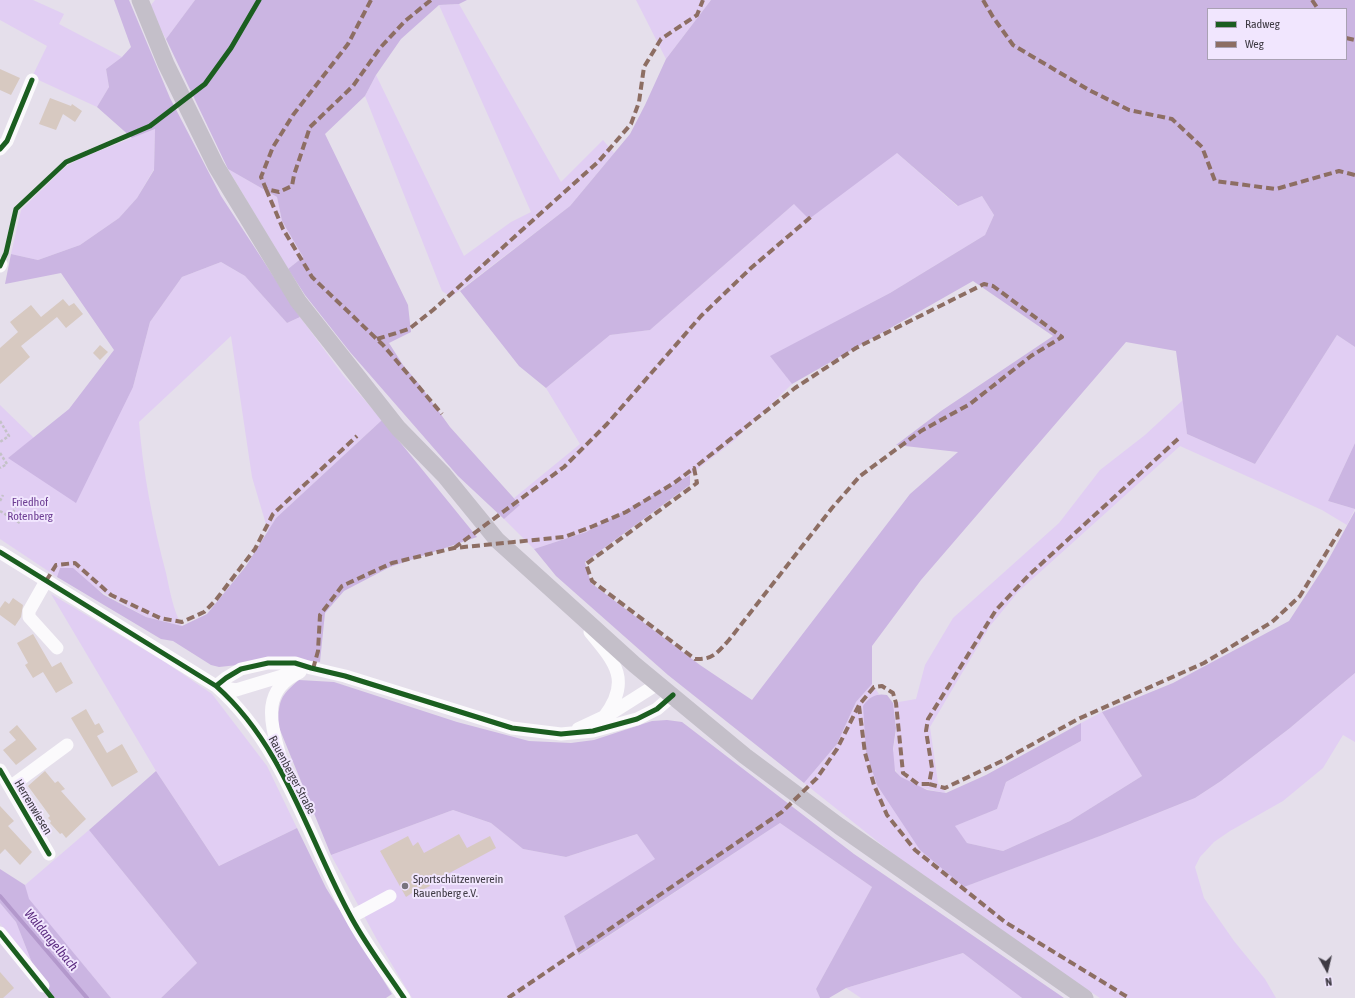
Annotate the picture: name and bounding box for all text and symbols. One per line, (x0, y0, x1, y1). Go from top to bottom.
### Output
legend (1207, 8, 1347, 60)
text: Radweg (1245, 17, 1280, 31)
text: Weg (1245, 37, 1264, 51)
park label: Friedhof Rotenberg (7, 495, 53, 523)
street label: Rauenberger Straße (265, 733, 319, 817)
street label: Herrenwiesen (11, 777, 55, 837)
place label: Sportschützenverein Rauenberg e.V. (413, 872, 503, 900)
marker: Sportschützenverein Rauenberg e.V. (400, 881, 410, 891)
water label: Waldangelbach (21, 906, 81, 974)
north arrow (1307, 950, 1347, 990)
text: N (1325, 975, 1333, 988)

